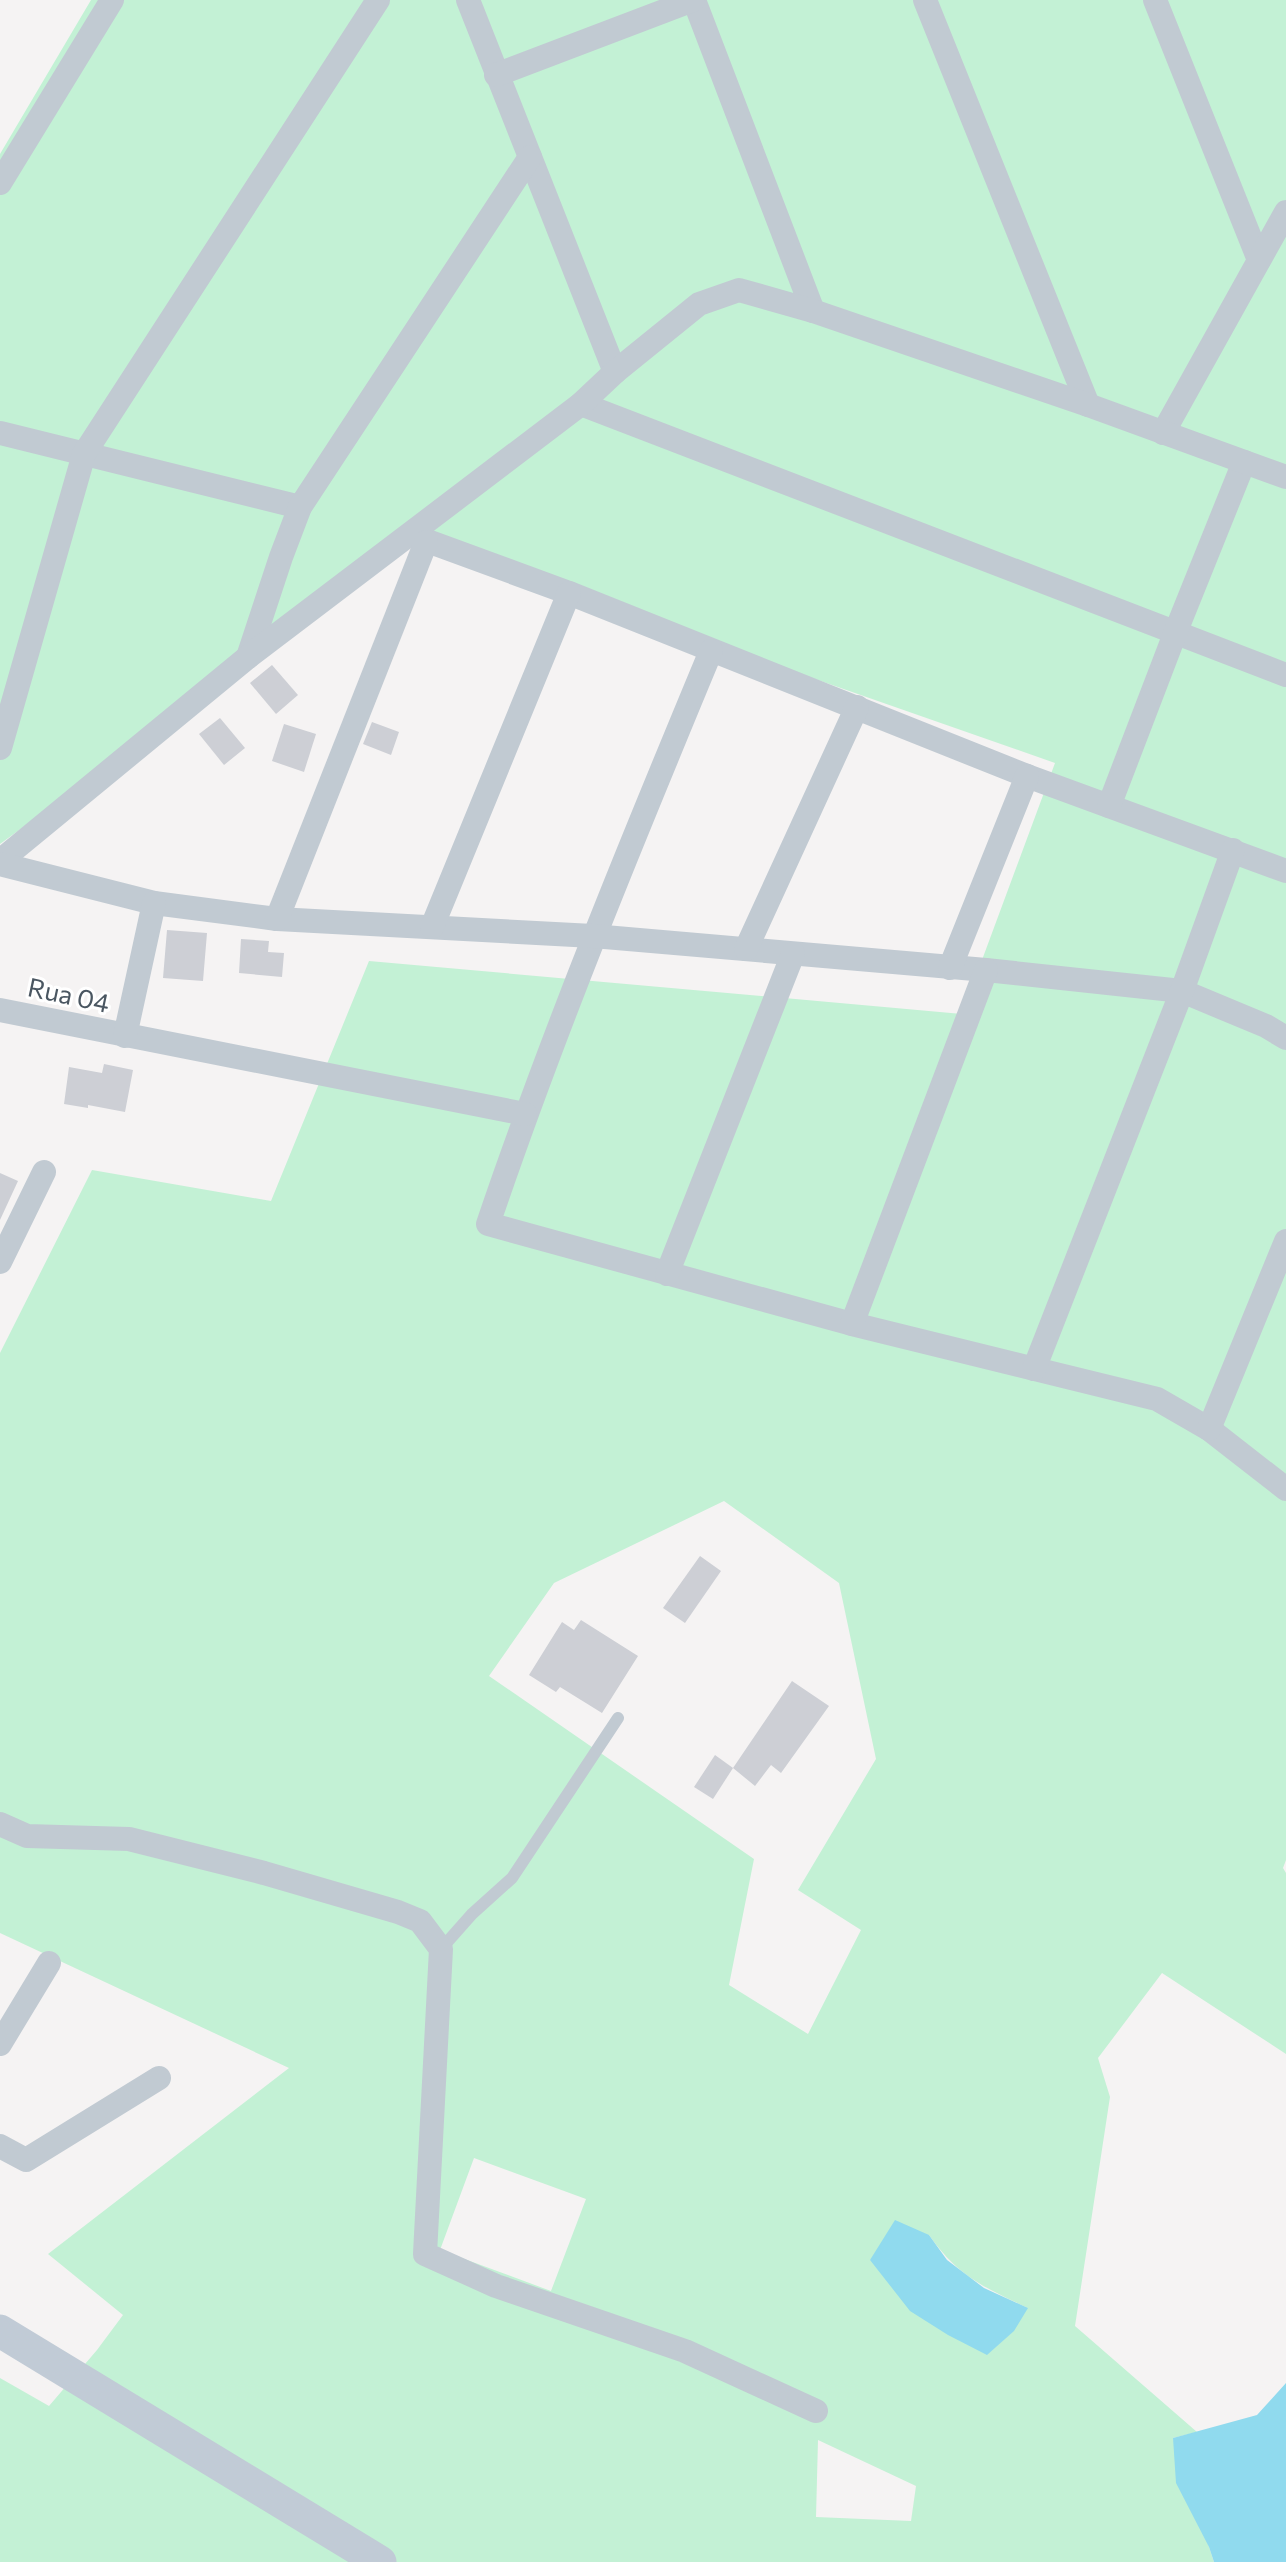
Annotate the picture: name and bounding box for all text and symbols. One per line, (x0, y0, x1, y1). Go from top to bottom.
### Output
street label: Rua 04 (25, 970, 113, 1018)

